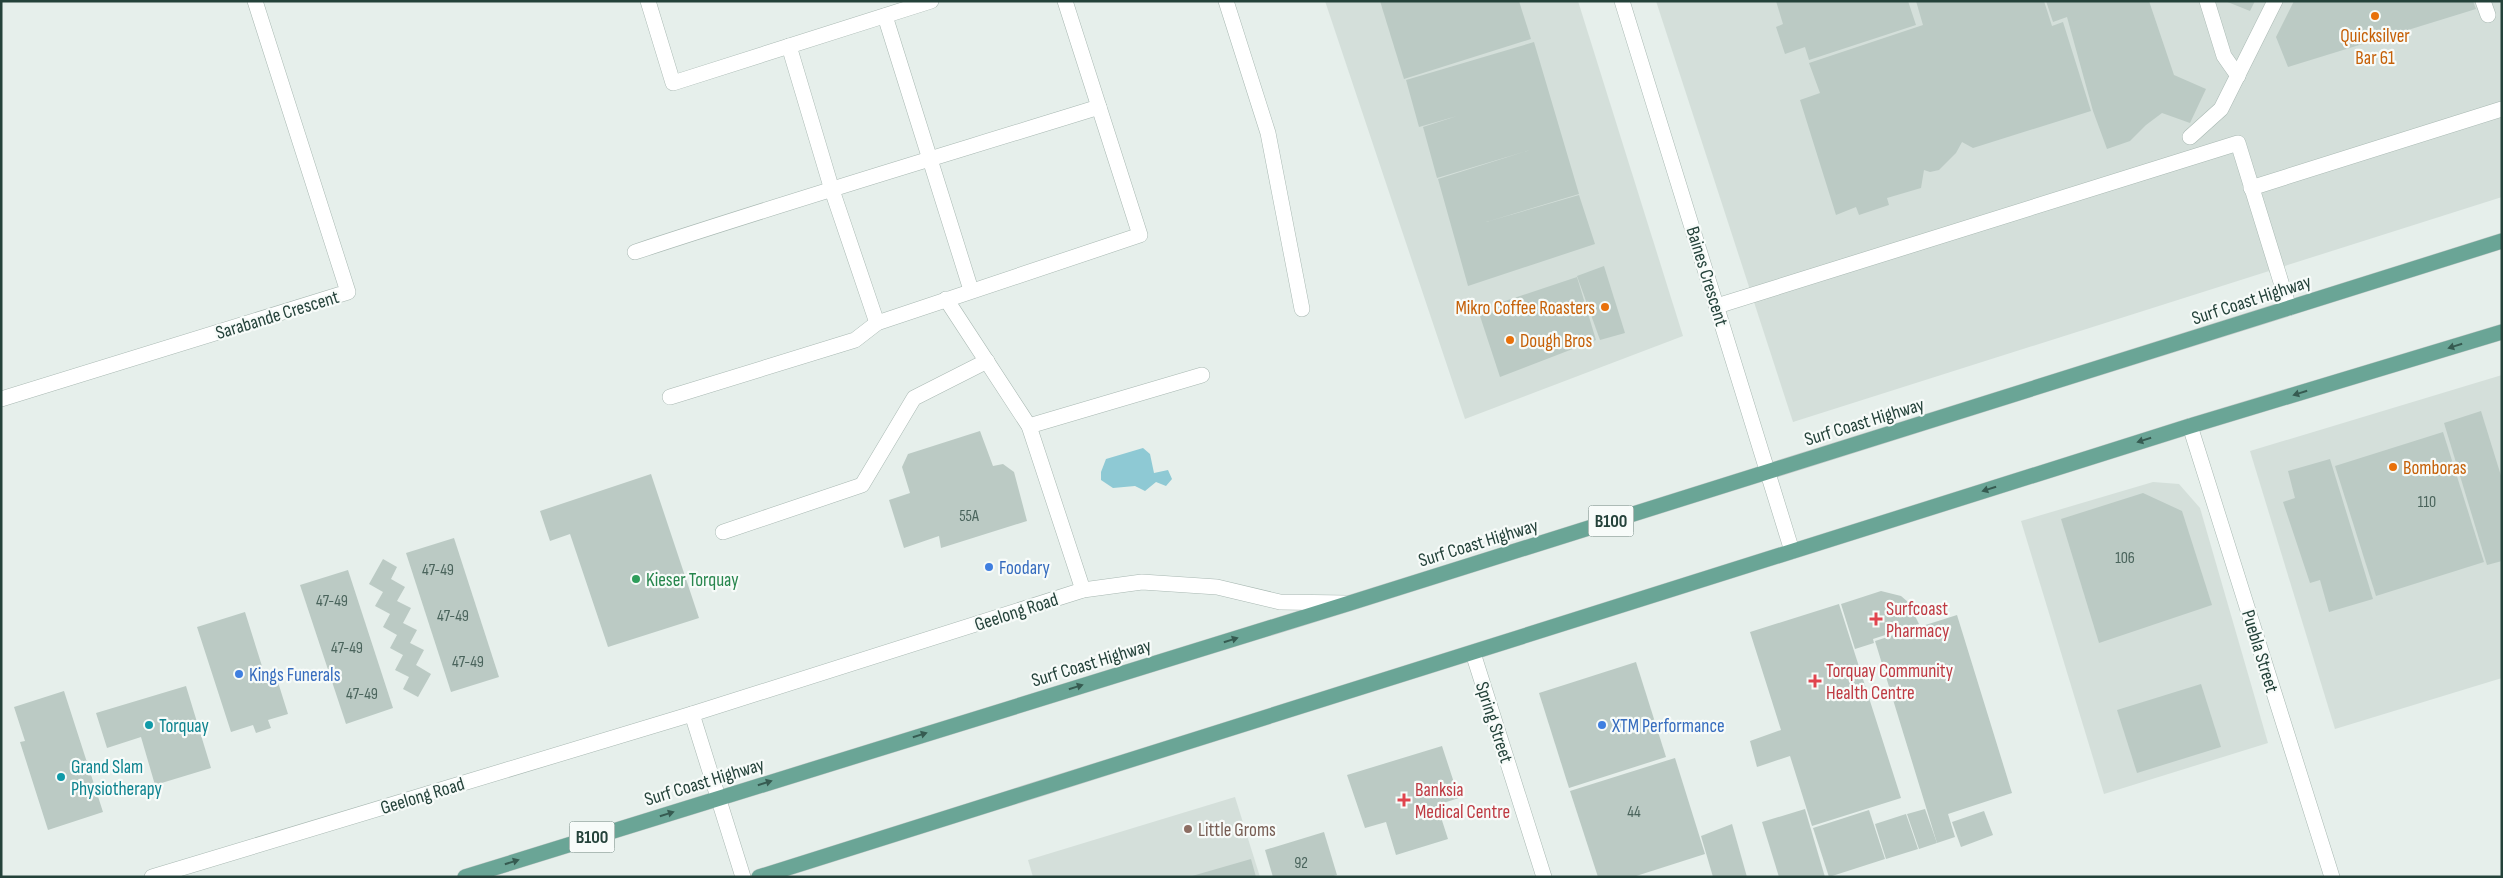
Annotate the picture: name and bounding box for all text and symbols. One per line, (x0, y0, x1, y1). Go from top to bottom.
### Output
marker: Quicksilver Bar 61 (2369, 10, 2381, 22)
place label: Quicksilver Bar 61 (2340, 25, 2410, 70)
street label: Baines Crescent (1681, 224, 1733, 329)
street label: Surf Coast Highway (2189, 270, 2315, 331)
street label: Sarabande Crescent (213, 286, 342, 345)
place label: Mikro Coffee Roasters (1455, 297, 1595, 320)
marker: Mikro Coffee Roasters (1599, 301, 1611, 313)
place label: Dough Bros (1520, 330, 1592, 353)
marker: Dough Bros (1504, 334, 1516, 346)
one-way arrow (2447, 342, 2462, 350)
one-way arrow (2292, 389, 2307, 397)
street label: Surf Coast Highway (1802, 393, 1928, 452)
one-way arrow (2136, 437, 2151, 445)
place label: Bomboras (2403, 457, 2467, 480)
marker: Bomboras (2387, 461, 2399, 473)
one-way arrow (1982, 486, 1997, 494)
house number: 110 (2418, 493, 2436, 512)
road number: B100 (1588, 506, 1634, 536)
house number: 55A (959, 507, 979, 526)
street label: Surf Coast Highway (1416, 514, 1542, 573)
house number: 106 (2115, 549, 2135, 568)
place label: Foodary (999, 557, 1051, 580)
house number: 47-49 (422, 561, 454, 580)
marker: Foodary (983, 561, 995, 573)
place label: Kieser Torquay (646, 569, 739, 592)
marker: Kieser Torquay (630, 573, 642, 585)
street label: Geelong Road (972, 588, 1061, 637)
house number: 47-49 (316, 592, 348, 611)
place label: Surfcoast Pharmacy (1886, 598, 1950, 643)
house number: 47-49 (437, 607, 469, 626)
street label: Puebla Street (2236, 607, 2283, 696)
marker: Surfcoast Pharmacy (1870, 613, 1882, 625)
street label: Surf Coast Highway (1029, 634, 1155, 693)
one-way arrow (1224, 635, 1239, 643)
house number: 47-49 (331, 639, 363, 658)
house number: 47-49 (452, 653, 484, 672)
place label: Torquay Community Health Centre (1826, 660, 1954, 705)
place label: Kings Funerals (249, 664, 341, 687)
marker: Kings Funerals (233, 668, 245, 680)
marker: Torquay Community Health Centre (1808, 674, 1822, 688)
street label: Spring Street (1470, 679, 1518, 766)
one-way arrow (1068, 683, 1083, 691)
house number: 47-49 (346, 685, 378, 704)
place label: Torquay (159, 715, 210, 738)
place label: XTM Performance (1611, 715, 1725, 738)
marker: Torquay (143, 719, 155, 731)
marker: XTM Performance (1596, 719, 1608, 731)
one-way arrow (913, 731, 928, 739)
street label: Surf Coast Highway (642, 753, 768, 812)
place label: Grand Slam Physiotherapy (71, 756, 162, 801)
marker: Grand Slam Physiotherapy (55, 771, 67, 783)
street label: Geelong Road (378, 773, 467, 820)
one-way arrow (758, 779, 773, 787)
place label: Banksia Medical Centre (1415, 779, 1510, 824)
marker: Banksia Medical Centre (1397, 793, 1411, 807)
house number: 44 (1627, 803, 1641, 822)
one-way arrow (659, 809, 674, 817)
place label: Little Groms (1198, 819, 1276, 842)
road number: B100 (570, 822, 614, 852)
marker: Little Groms (1182, 823, 1194, 835)
house number: 92 (1294, 854, 1308, 873)
one-way arrow (504, 858, 519, 866)

